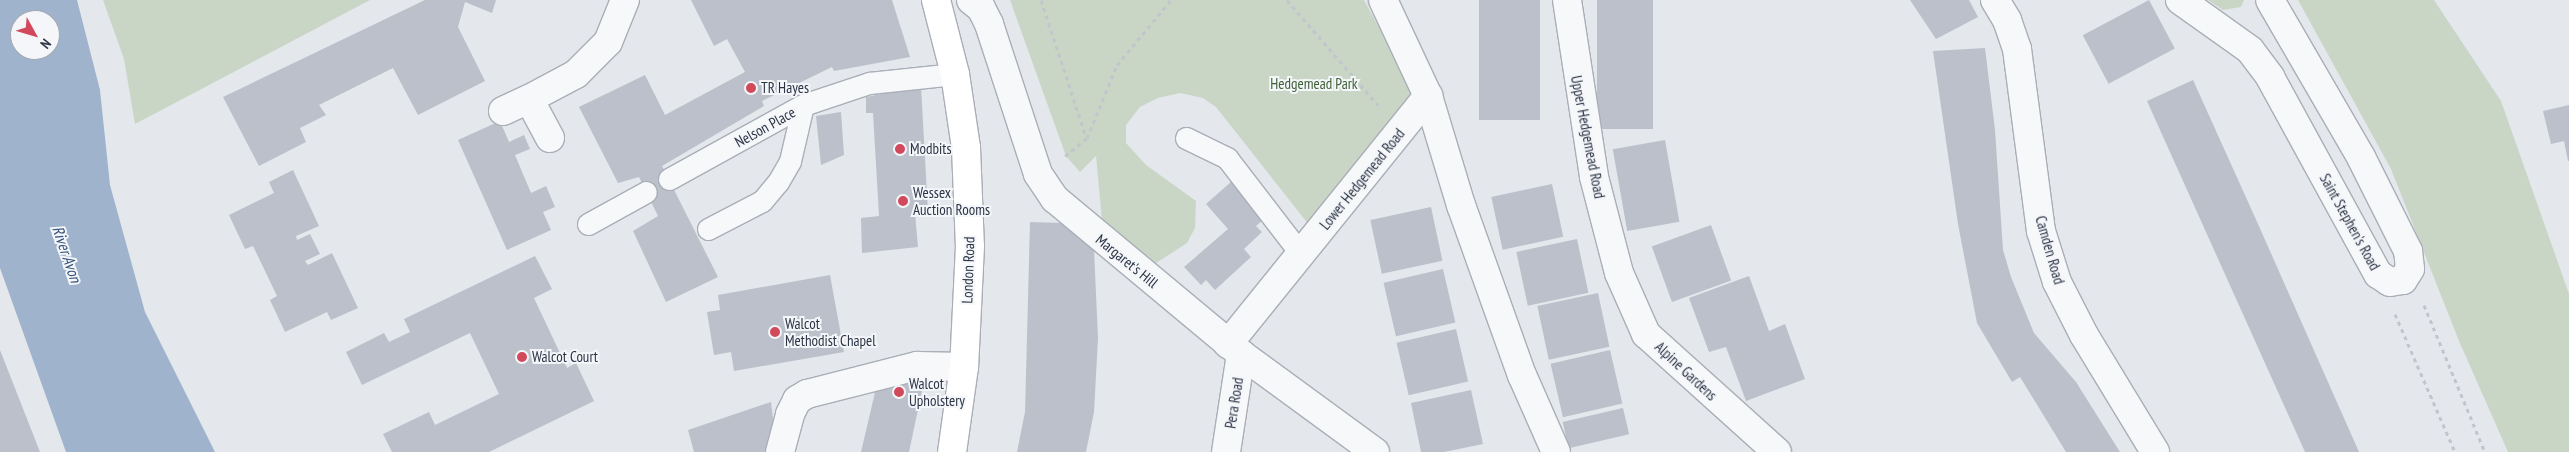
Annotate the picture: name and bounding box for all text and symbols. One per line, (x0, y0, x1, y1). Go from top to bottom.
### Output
north arrow (10, 10, 60, 60)
text: N (37, 35, 55, 52)
street label: Upper Hedgemead Road (1567, 74, 1609, 200)
park label: Hedgemead Park (1270, 75, 1358, 93)
place label: TR Hayes (761, 79, 809, 97)
marker: TR Hayes (745, 82, 757, 94)
street label: Nelson Place (732, 103, 798, 151)
street label: Lower Hedgemead Road (1316, 125, 1408, 233)
place label: Modbits (910, 140, 951, 158)
marker: Modbits (894, 143, 906, 155)
street label: Saint Stephen's Road (2316, 170, 2384, 274)
place label: Wessex Auction Rooms (913, 183, 990, 218)
marker: Wessex Auction Rooms (897, 195, 909, 207)
street label: Camden Road (2032, 214, 2068, 286)
water label: River Avon (48, 223, 86, 285)
street label: Margaret's Hill (1092, 230, 1162, 292)
street label: London Road (958, 236, 978, 304)
place label: Walcot Methodist Chapel (785, 314, 876, 349)
marker: Walcot Methodist Chapel (769, 326, 781, 338)
street label: Alpine Gardens (1651, 338, 1721, 404)
place label: Walcot Court (532, 348, 598, 366)
marker: Walcot Court (516, 351, 528, 363)
place label: Walcot Upholstery (909, 374, 965, 409)
street label: Pera Road (1221, 376, 1247, 430)
marker: Walcot Upholstery (893, 386, 905, 398)

